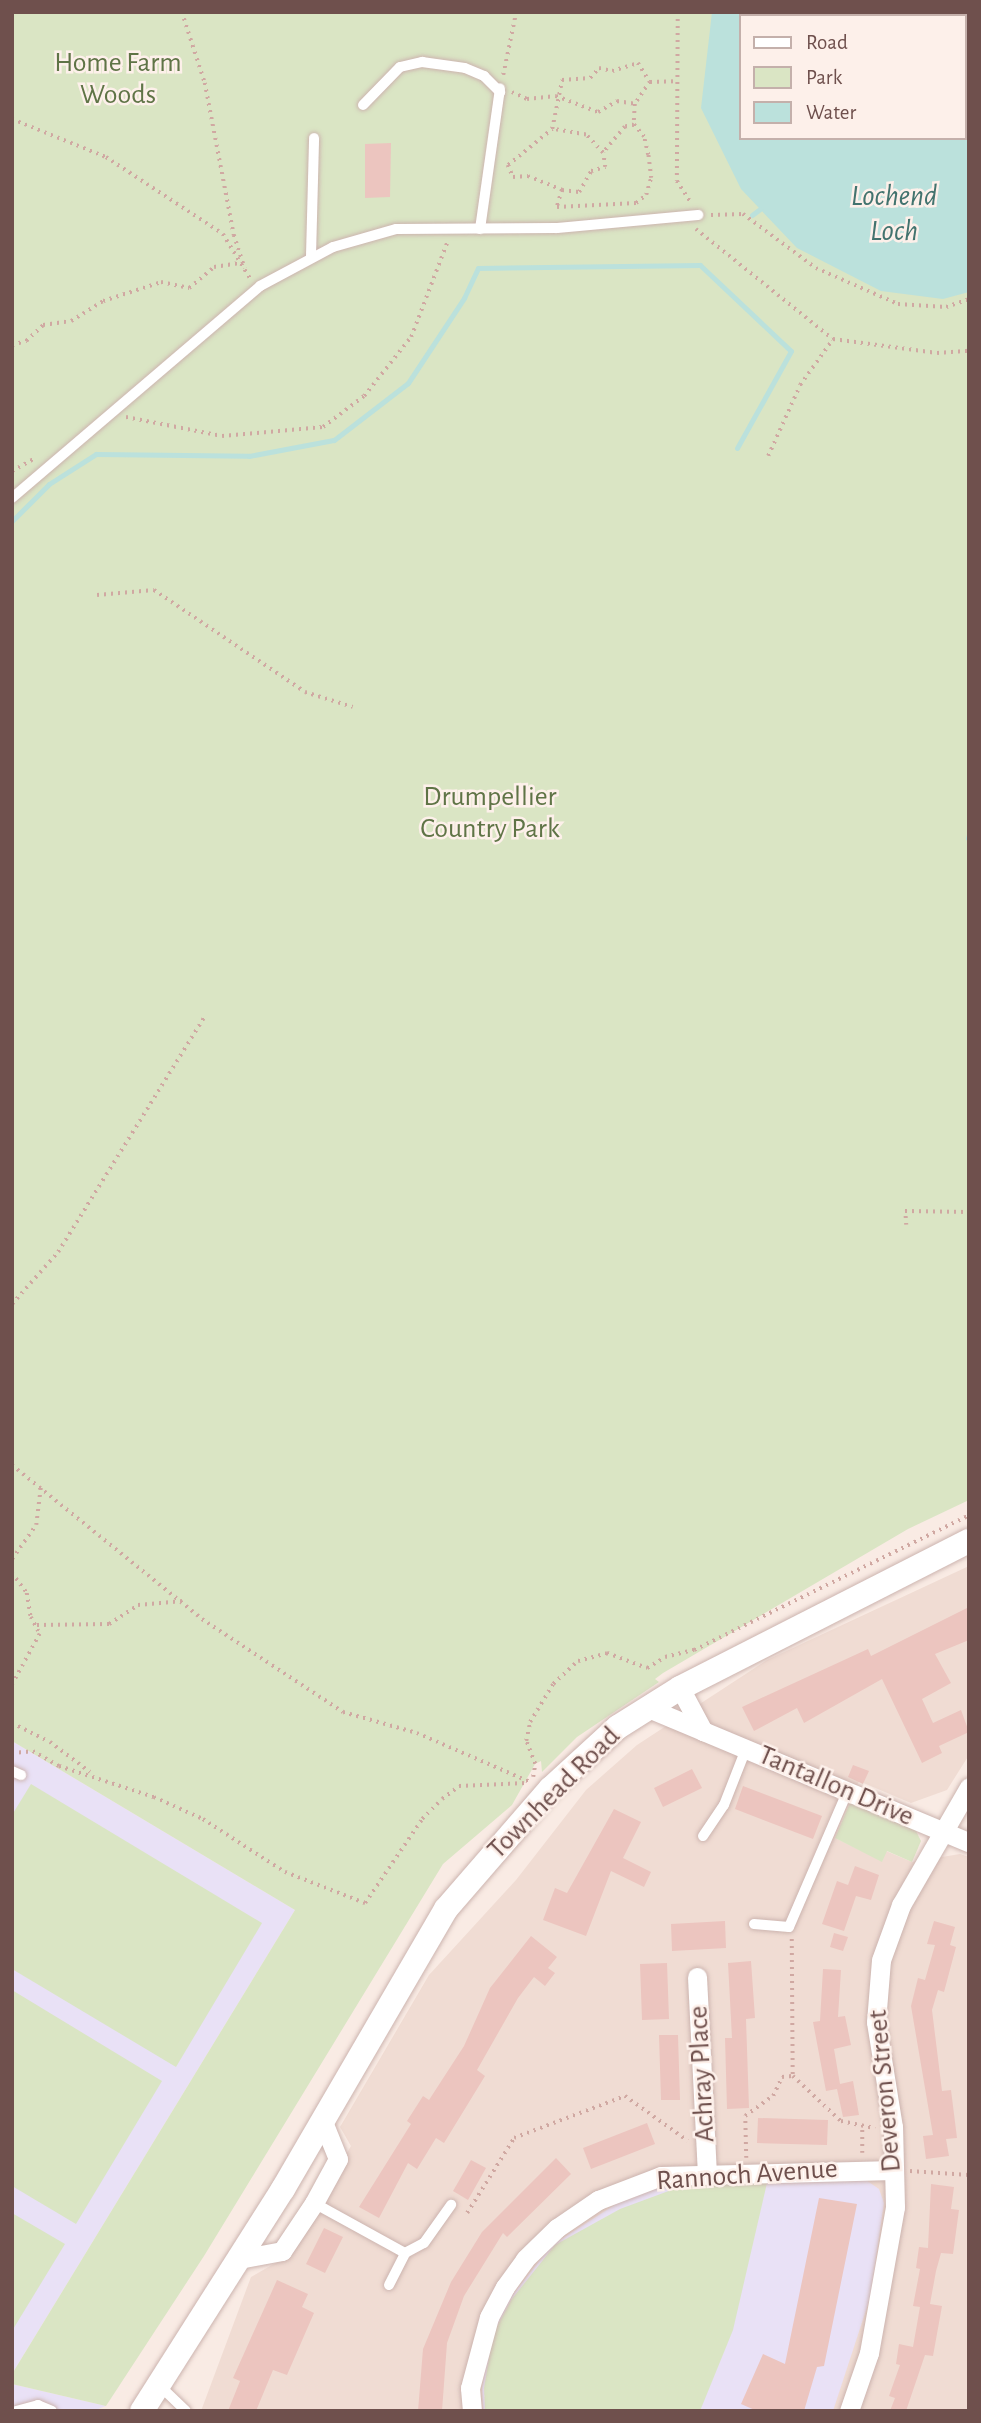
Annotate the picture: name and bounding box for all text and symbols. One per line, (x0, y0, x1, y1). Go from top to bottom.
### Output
legend (740, 14, 967, 140)
text: Road (806, 32, 848, 53)
park label: Home Farm Woods (54, 46, 182, 112)
text: Park (806, 67, 842, 88)
text: Water (806, 102, 856, 123)
water label: Lochend Loch (851, 178, 937, 248)
park label: Drumpellier Country Park (420, 780, 560, 846)
street label: Townhead Road (481, 1720, 627, 1866)
street label: Tantallon Drive (753, 1738, 919, 1834)
street label: Achray Place (682, 2005, 722, 2143)
street label: Deveron Street (861, 2008, 909, 2174)
street label: Rannoch Avenue (655, 2152, 839, 2198)

